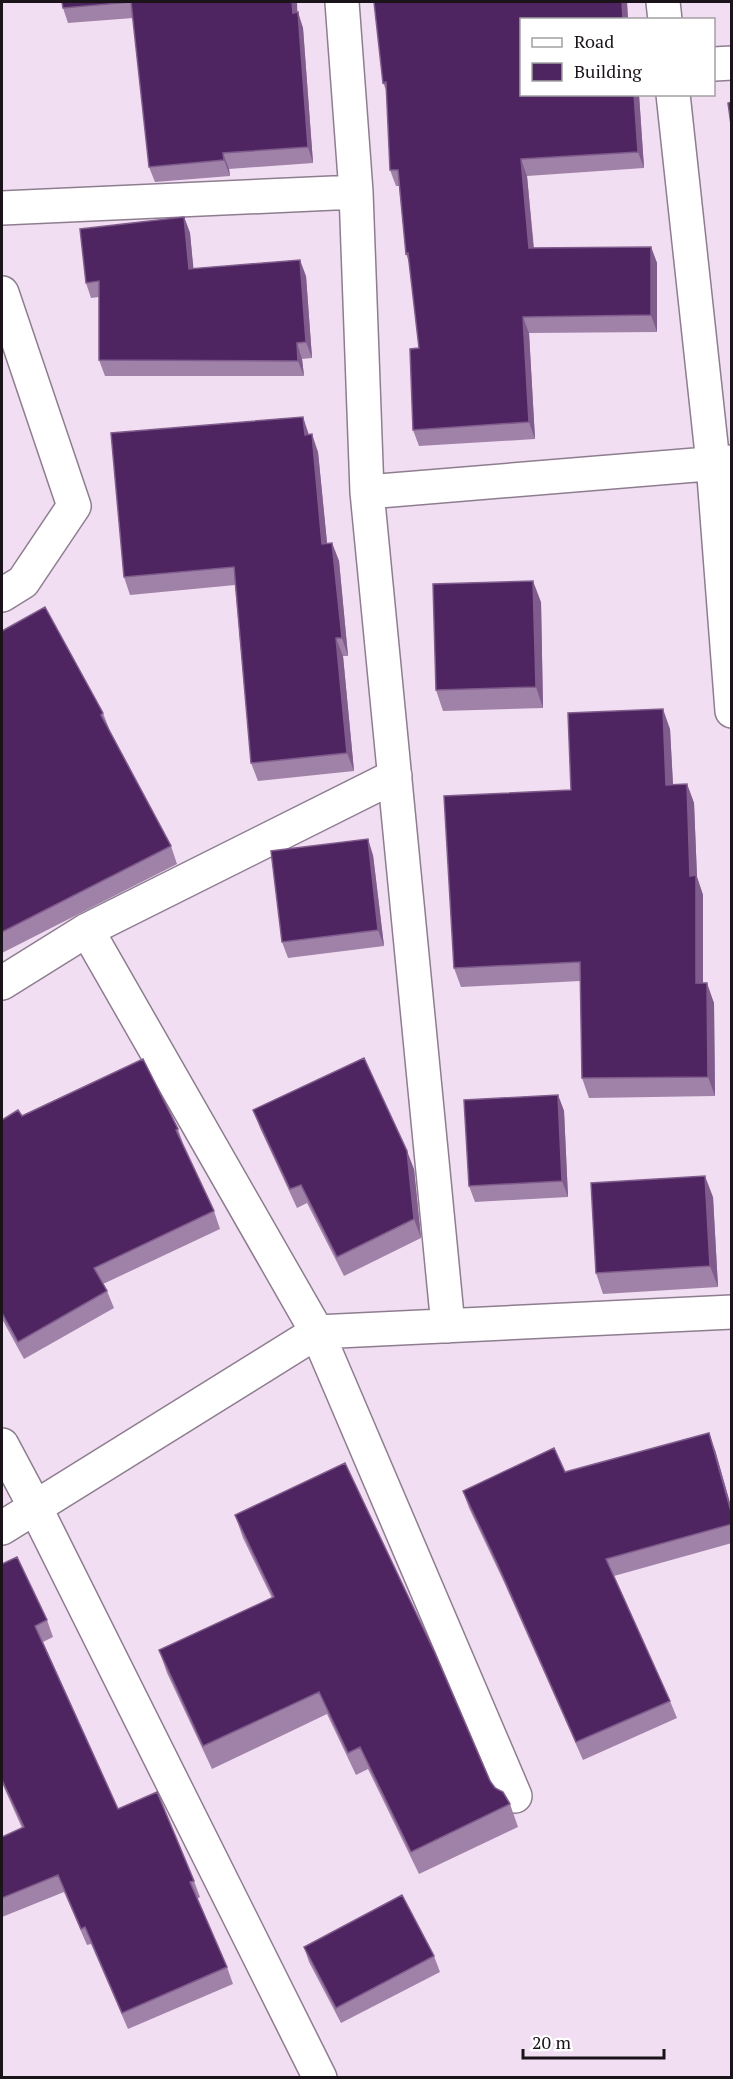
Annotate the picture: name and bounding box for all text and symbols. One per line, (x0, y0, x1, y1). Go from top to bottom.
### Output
legend (520, 18, 715, 96)
text: Road (574, 29, 614, 53)
text: Building (574, 59, 642, 83)
scale bar (523, 2022, 664, 2060)
text: 20 m (532, 2030, 572, 2054)

